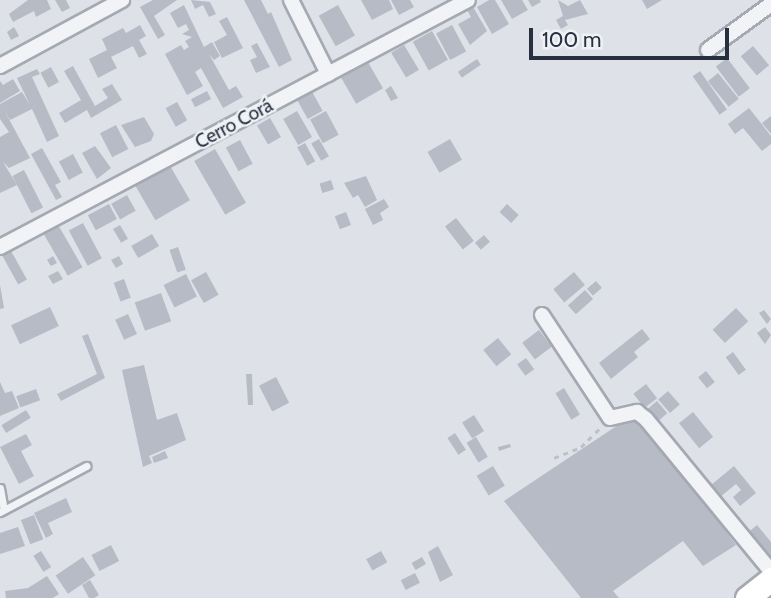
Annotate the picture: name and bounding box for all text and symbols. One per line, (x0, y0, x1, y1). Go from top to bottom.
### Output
scale bar (533, 14, 732, 58)
text: 100 m (542, 27, 601, 52)
street label: Cerro Corá (191, 94, 277, 154)

